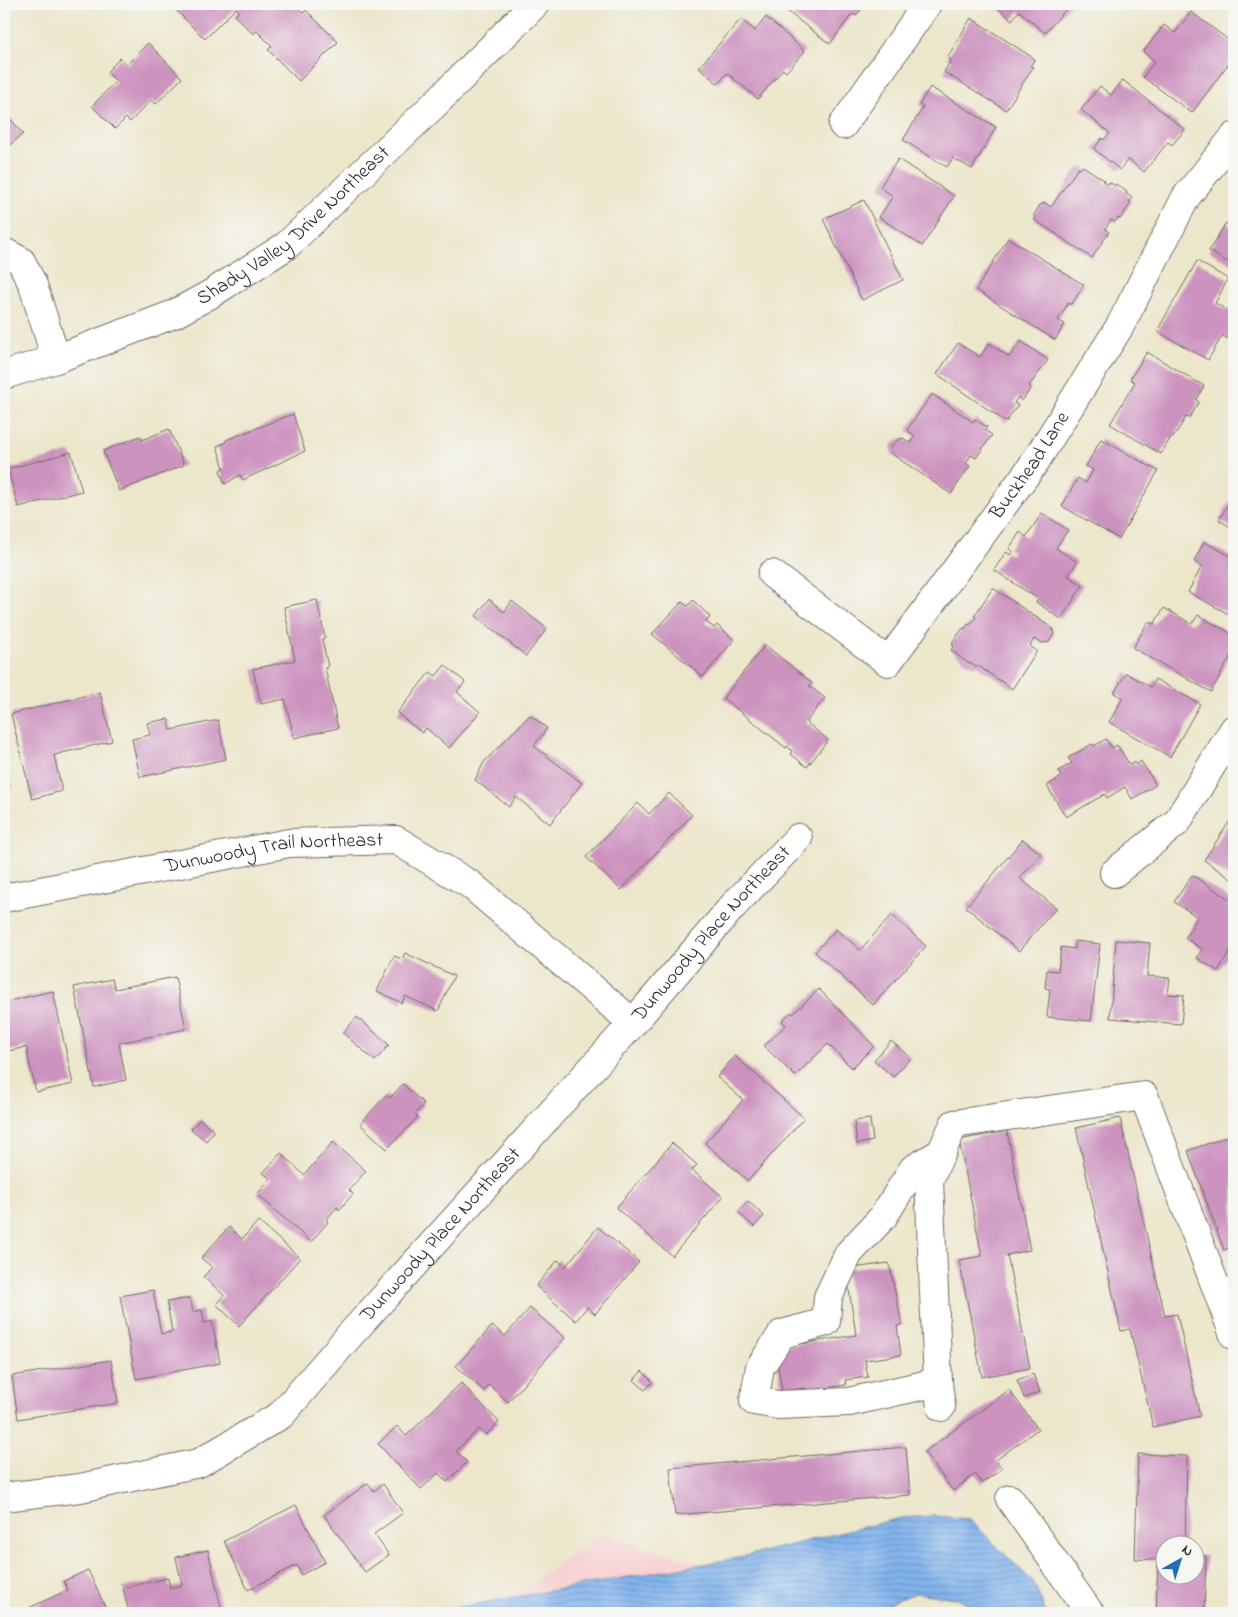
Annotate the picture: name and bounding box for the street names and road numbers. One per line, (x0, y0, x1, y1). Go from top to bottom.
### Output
street label: Shady Valley Drive Northeast (192, 139, 397, 313)
street label: Buckhead Lane (982, 406, 1077, 527)
street label: Dunwoody Trail Northeast (161, 826, 384, 881)
street label: Dunwoody Place Northeast (625, 839, 798, 1029)
street label: Dunwoody Place Northeast (353, 1141, 528, 1330)

